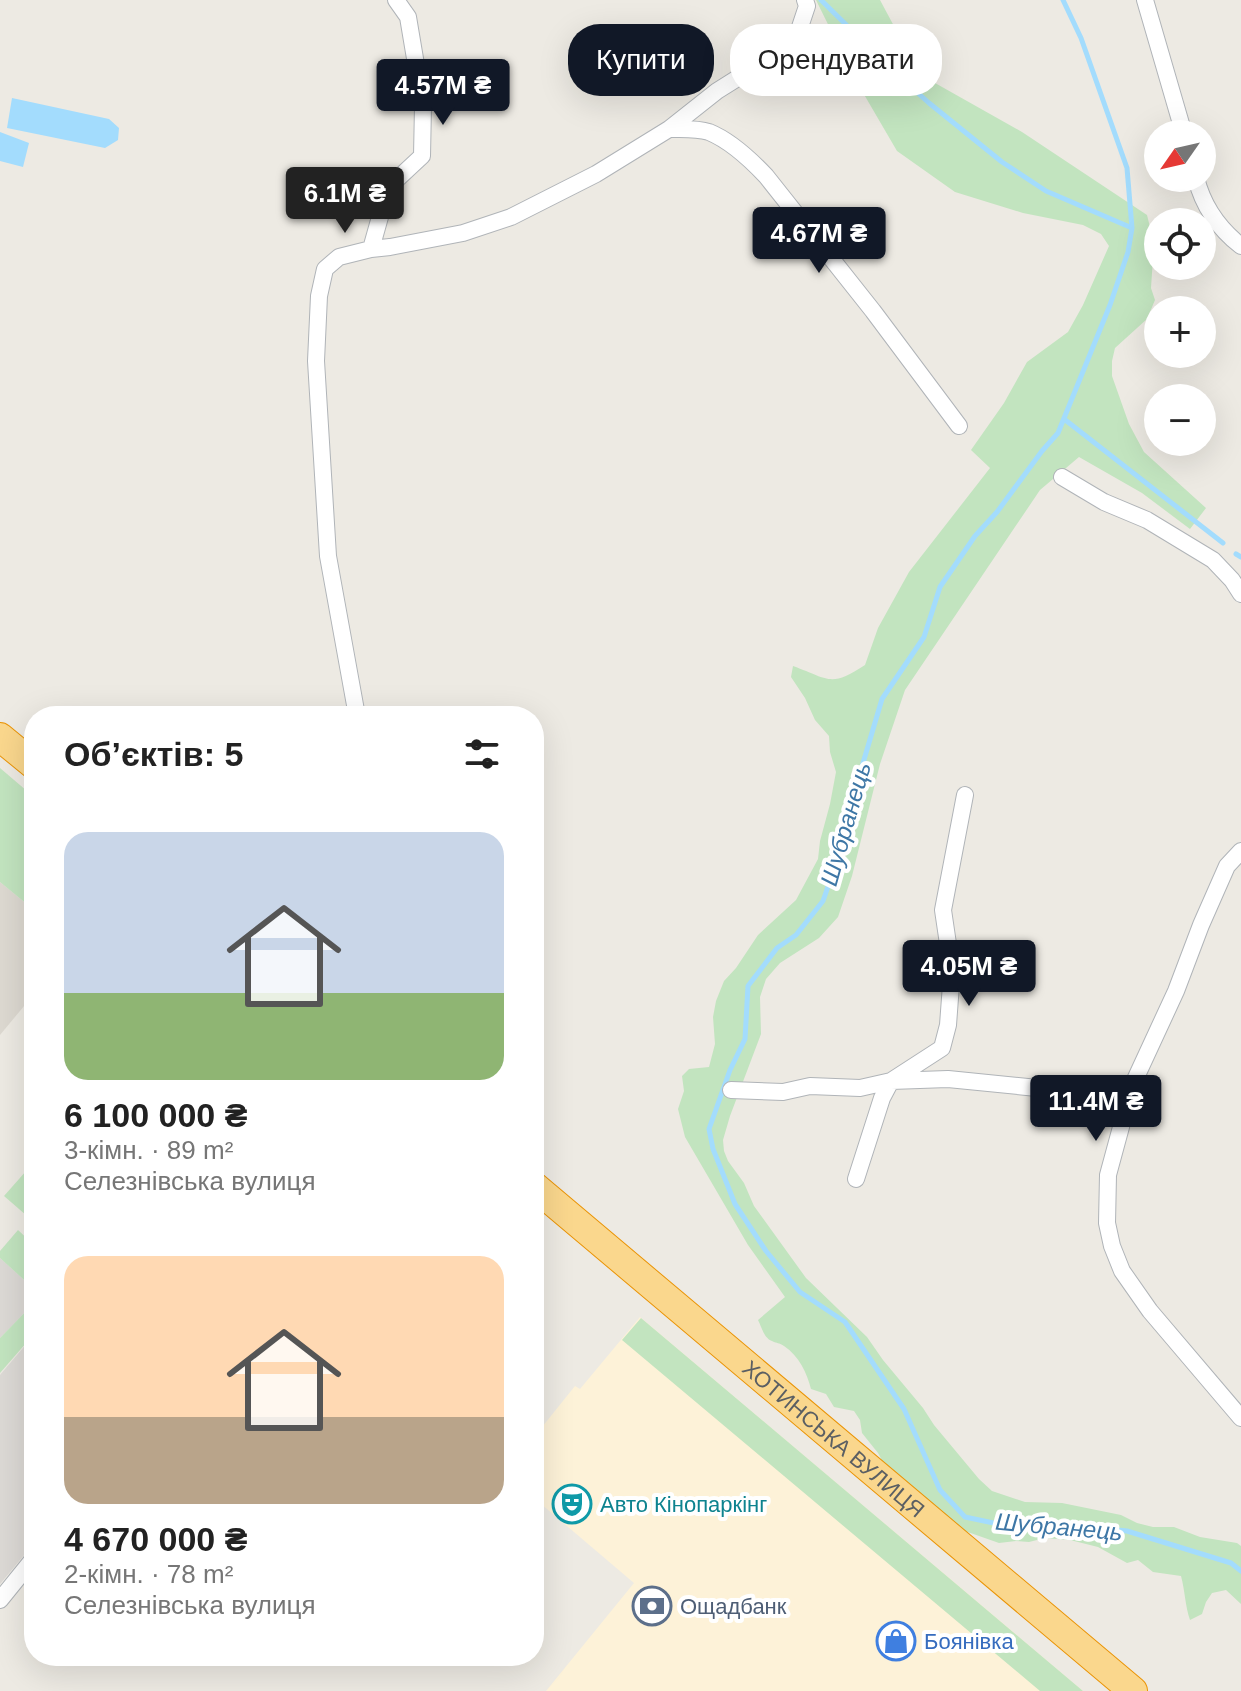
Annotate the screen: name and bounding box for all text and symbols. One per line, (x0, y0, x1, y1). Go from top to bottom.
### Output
chip: Купити (568, 24, 714, 96)
chip: Орендувати (730, 24, 942, 96)
pin: 4.57M ₴ (369, 59, 517, 127)
text: 4.57M ₴ (395, 70, 491, 100)
north arrow (1144, 120, 1216, 192)
map controls (1144, 120, 1216, 456)
pin: 6.1M ₴ (280, 167, 410, 235)
text: 6.1M ₴ (304, 178, 386, 208)
pin: 4.67M ₴ (745, 207, 893, 275)
button: locate (1144, 208, 1216, 280)
text: 4.67M ₴ (771, 218, 867, 248)
button: + (1144, 296, 1216, 368)
button: − (1144, 384, 1216, 456)
icon: filters (460, 732, 504, 776)
text: Об’єктів: 5 (64, 735, 243, 773)
water label: Шубранець (815, 759, 876, 889)
icon: home (212, 884, 356, 1028)
pin: 4.05M ₴ (895, 940, 1043, 1008)
text: 4.05M ₴ (921, 951, 1017, 981)
pin: 11.4M ₴ (1022, 1075, 1170, 1143)
text: 11.4M ₴ (1048, 1086, 1144, 1116)
text: 6 100 000 ₴ (64, 1096, 247, 1134)
text: 3-кімн. · 89 m² (64, 1135, 233, 1165)
text: Селезнівська вулиця (64, 1166, 316, 1196)
icon: home (212, 1308, 356, 1452)
street label: ХОТИНСЬКА ВУЛИЦЯ (737, 1355, 929, 1523)
theatre icon: Авто Кінопаркінг (551, 1483, 593, 1525)
place label: Авто Кінопаркінг (600, 1492, 767, 1517)
water label: Шубранець (994, 1507, 1124, 1546)
text: 4 670 000 ₴ (64, 1520, 247, 1558)
text: 2-кімн. · 78 m² (64, 1559, 233, 1589)
bank icon: Ощадбанк (631, 1585, 673, 1627)
text: Селезнівська вулиця (64, 1590, 316, 1620)
place label: Ощадбанк (680, 1594, 787, 1619)
shop icon: Боянівка (875, 1620, 917, 1662)
place label: Боянівка (924, 1629, 1014, 1654)

